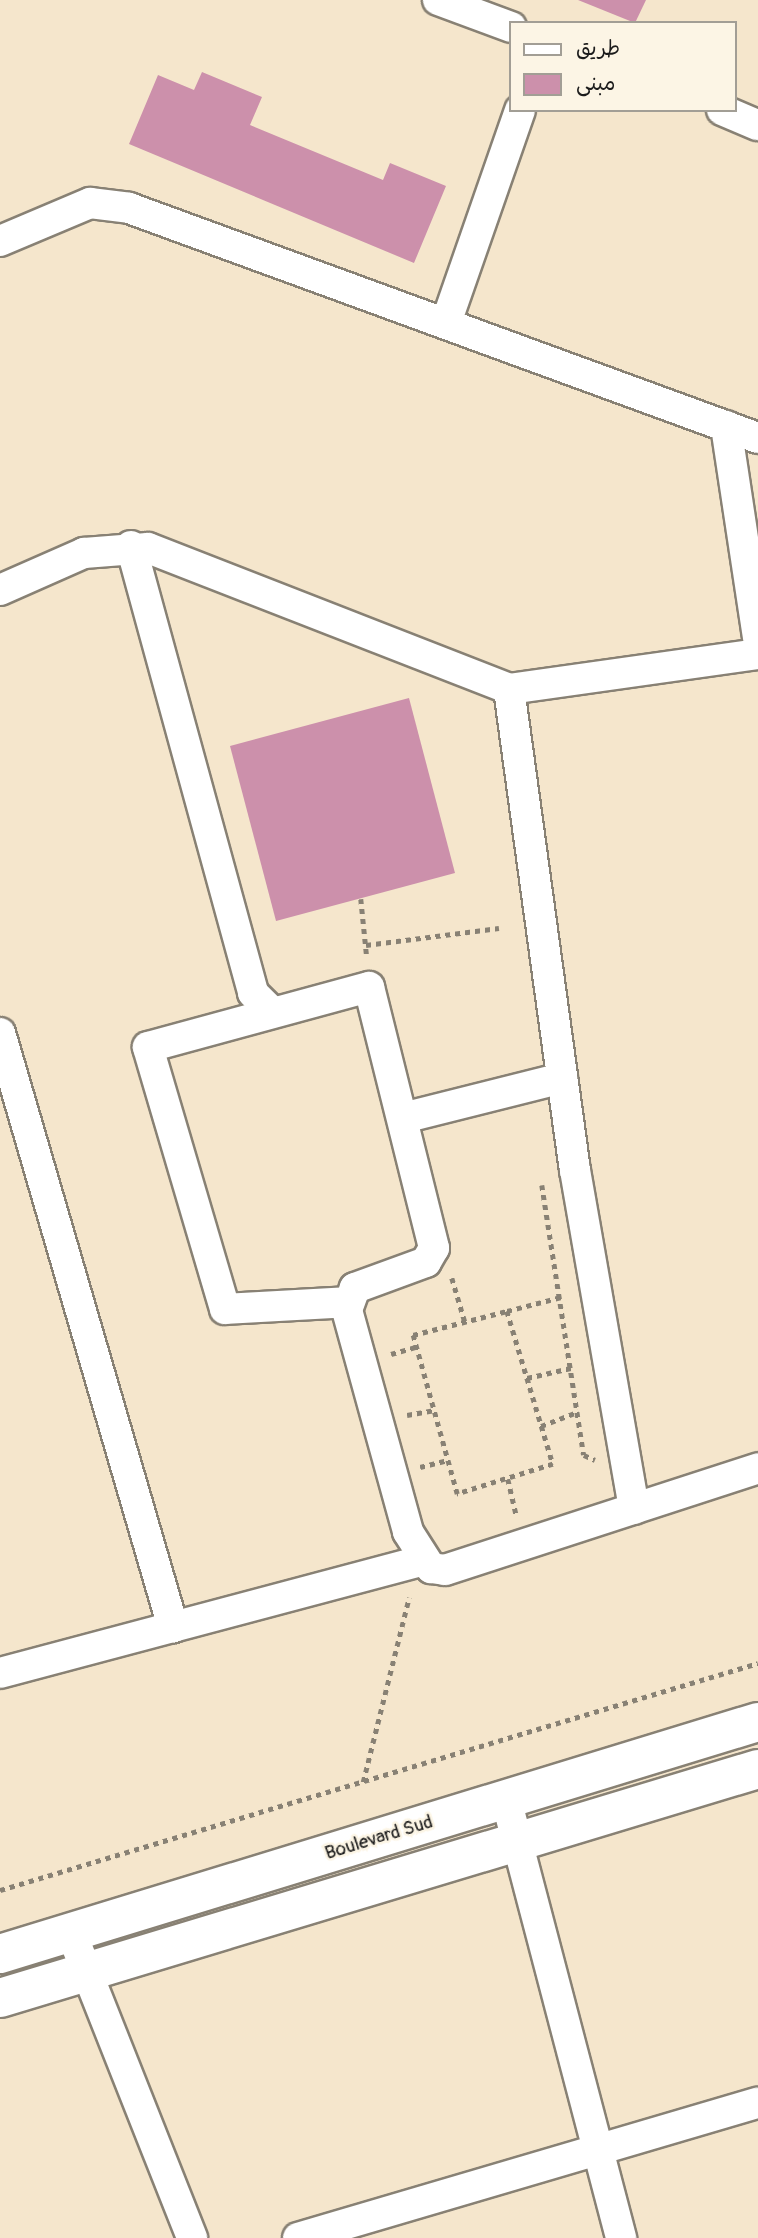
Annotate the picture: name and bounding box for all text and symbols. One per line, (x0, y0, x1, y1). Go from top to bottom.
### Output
legend (510, 21, 737, 112)
text: طريق (576, 35, 620, 62)
text: مبنى (576, 70, 615, 97)
street label: Boulevard Sud (322, 1811, 436, 1865)

